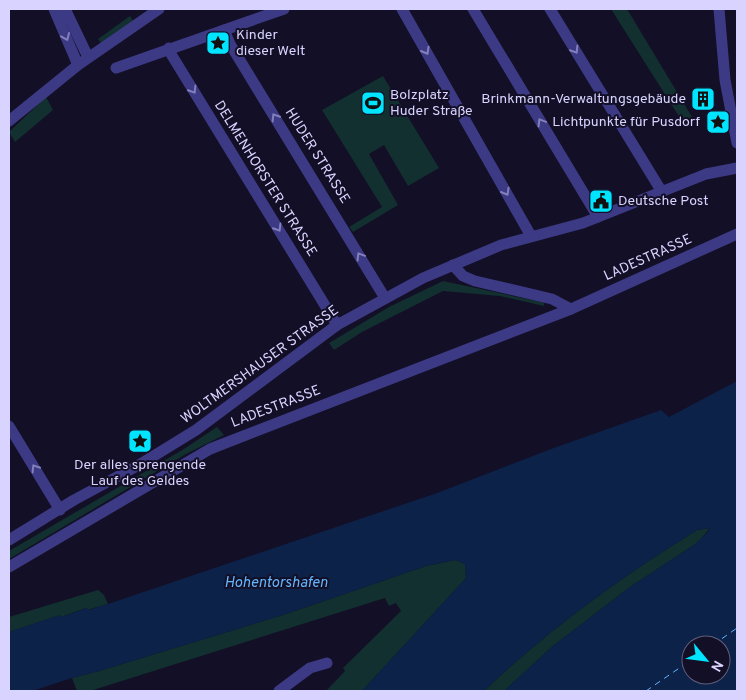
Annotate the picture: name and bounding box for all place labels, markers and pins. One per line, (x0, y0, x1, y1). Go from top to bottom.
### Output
place label: Kinder dieser Welt (236, 27, 305, 60)
place icon: Kinder dieser Welt (205, 30, 231, 56)
building icon: Brinkmann-Verwaltungsgebäude (690, 86, 716, 112)
place label: Bolzplatz Huder Straße (390, 87, 473, 120)
sports icon: Bolzplatz Huder Straße (360, 90, 386, 116)
place label: Brinkmann-Verwaltungsgebäude (481, 91, 686, 108)
place icon: Lichtpunkte für Pusdorf (705, 109, 731, 135)
place label: Lichtpunkte für Pusdorf (552, 114, 700, 131)
public building icon: Deutsche Post (588, 188, 614, 214)
place label: Deutsche Post (618, 193, 709, 210)
place icon: Der alles sprengende Lauf des Geldes (127, 428, 153, 454)
place label: Der alles sprengende Lauf des Geldes (74, 457, 206, 490)

